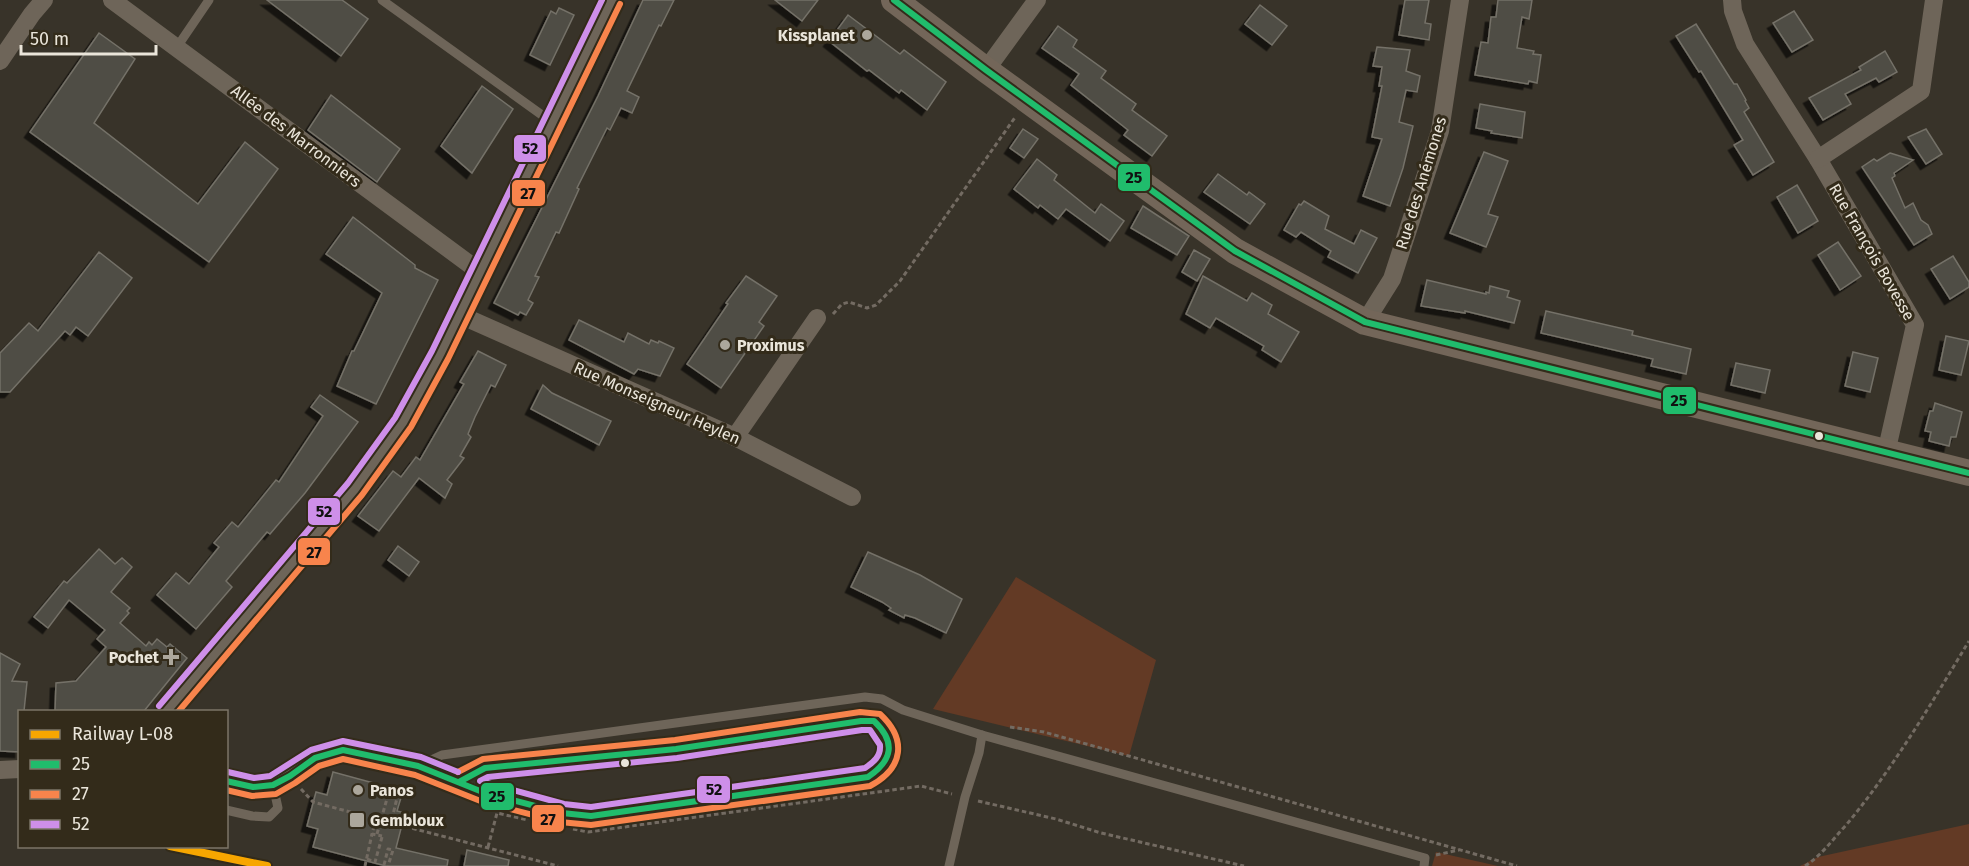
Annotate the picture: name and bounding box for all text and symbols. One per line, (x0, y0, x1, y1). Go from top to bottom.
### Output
scale bar (21, 18, 156, 56)
place label: Kissplanet (778, 26, 856, 45)
text: 50 m (30, 28, 69, 50)
marker: Kissplanet (860, 28, 874, 42)
street label: Allée des Marronniers (227, 81, 365, 191)
street label: Rue des Anémones (1392, 114, 1450, 252)
line badge: 52 (513, 134, 547, 163)
text: 52 (522, 139, 538, 158)
line badge: 25 (1117, 163, 1151, 192)
text: 25 (1126, 168, 1143, 187)
line badge: 27 (511, 179, 546, 207)
street label: Rue François Bovesse (1824, 180, 1919, 324)
text: 27 (520, 184, 536, 203)
place label: Proximus (737, 336, 805, 355)
marker: Proximus (718, 338, 732, 352)
street label: Rue Monseigneur Heylen (571, 358, 743, 448)
line badge: 25 (1662, 386, 1697, 415)
text: 25 (1671, 391, 1688, 410)
unlabelled marker (1813, 430, 1825, 442)
line badge: 52 (307, 497, 341, 526)
text: 52 (316, 502, 332, 521)
line badge: 27 (297, 537, 331, 566)
text: 27 (306, 543, 322, 562)
place label: Pochet (109, 648, 160, 667)
marker: Pochet (164, 650, 178, 664)
legend (18, 710, 228, 848)
text: Railway L-08 (72, 723, 173, 745)
text: 25 (72, 753, 90, 775)
unlabelled marker (619, 757, 631, 769)
line badge: 52 (696, 775, 731, 804)
text: 52 (706, 780, 722, 799)
place label: Panos (370, 781, 414, 800)
line badge: 25 (480, 782, 515, 811)
text: 27 (72, 783, 89, 805)
marker: Panos (351, 783, 365, 797)
text: 25 (489, 787, 506, 806)
line badge: 27 (531, 804, 565, 833)
text: 27 (540, 810, 556, 829)
marker: Gembloux (348, 811, 366, 829)
place label: Gembloux (370, 811, 444, 830)
text: 52 (72, 813, 90, 835)

